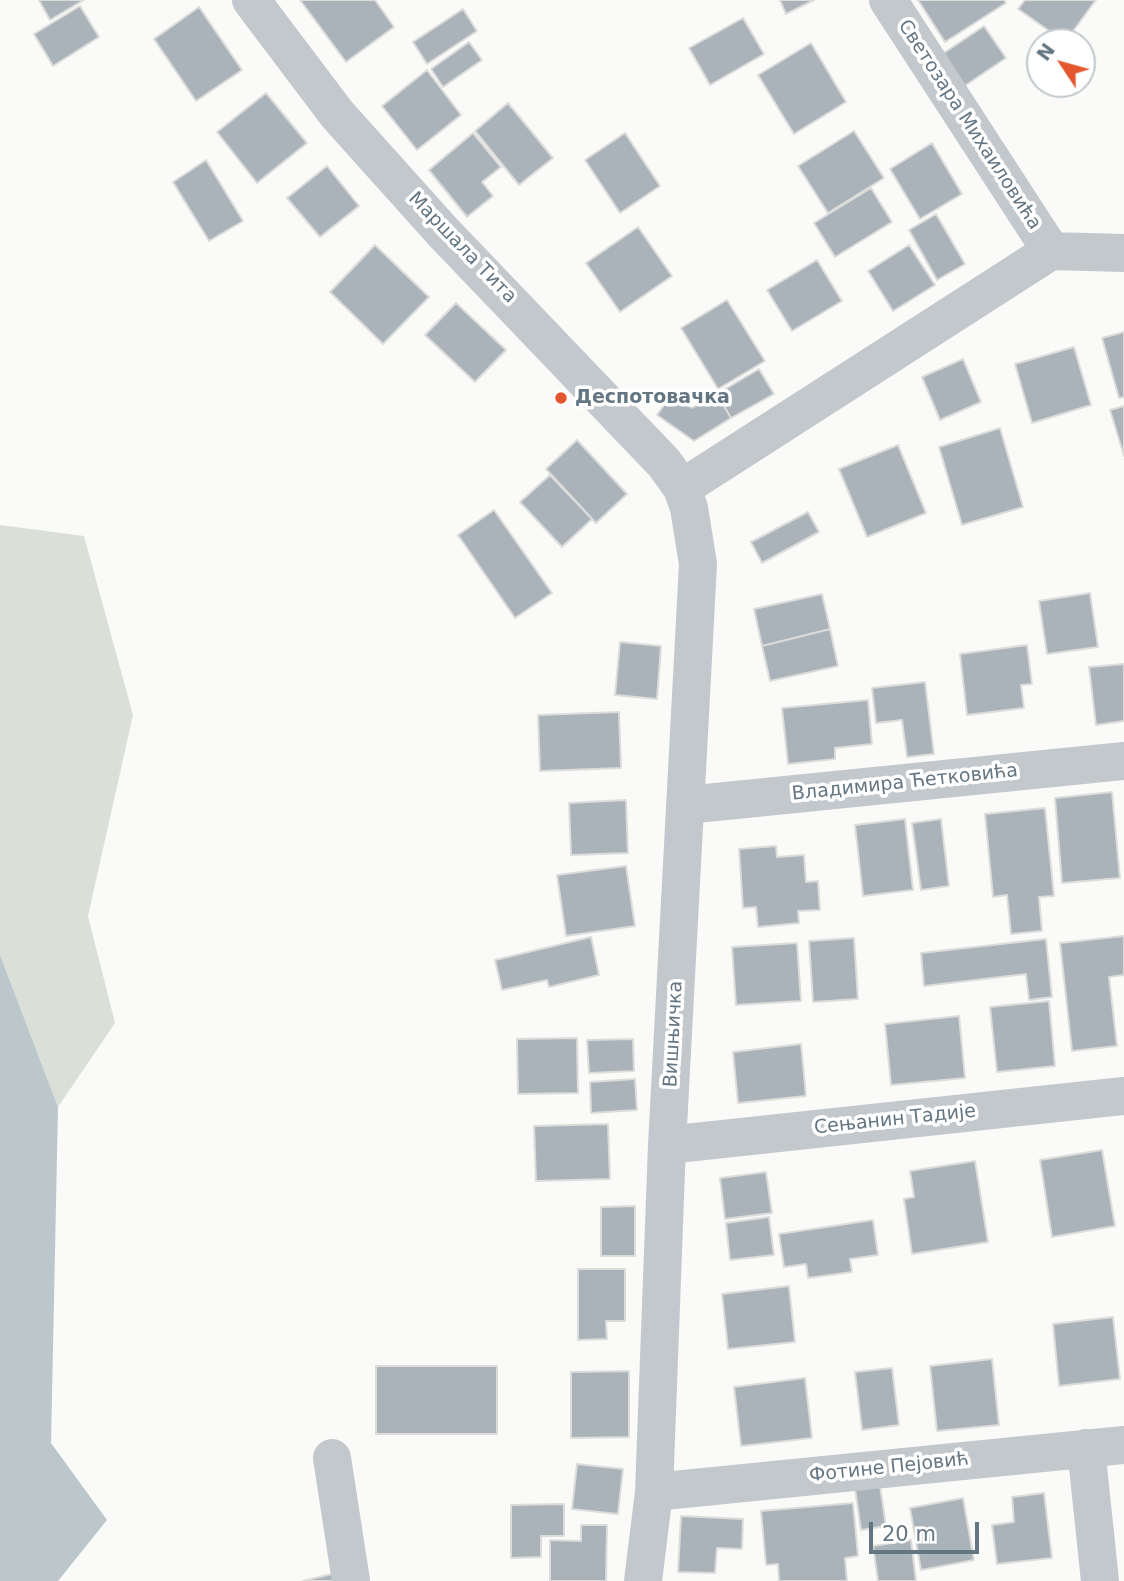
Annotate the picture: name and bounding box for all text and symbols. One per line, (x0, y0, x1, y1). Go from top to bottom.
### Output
street label: Светозара Михаиловића (893, 16, 1045, 234)
north arrow (1026, 28, 1096, 98)
text: N (1032, 39, 1059, 65)
street label: Маршала Тита (403, 188, 521, 308)
place label: Деспотовачка (575, 387, 730, 409)
marker: Деспотовачка (553, 390, 569, 406)
street label: Владимира Ћетковића (791, 760, 1019, 806)
street label: Вишњичка (660, 980, 688, 1088)
street label: Сењанин Тадије (813, 1100, 977, 1140)
street label: Фотине Пејовић (808, 1448, 970, 1488)
scale bar (872, 1508, 982, 1552)
text: 20 m (882, 1522, 936, 1546)

